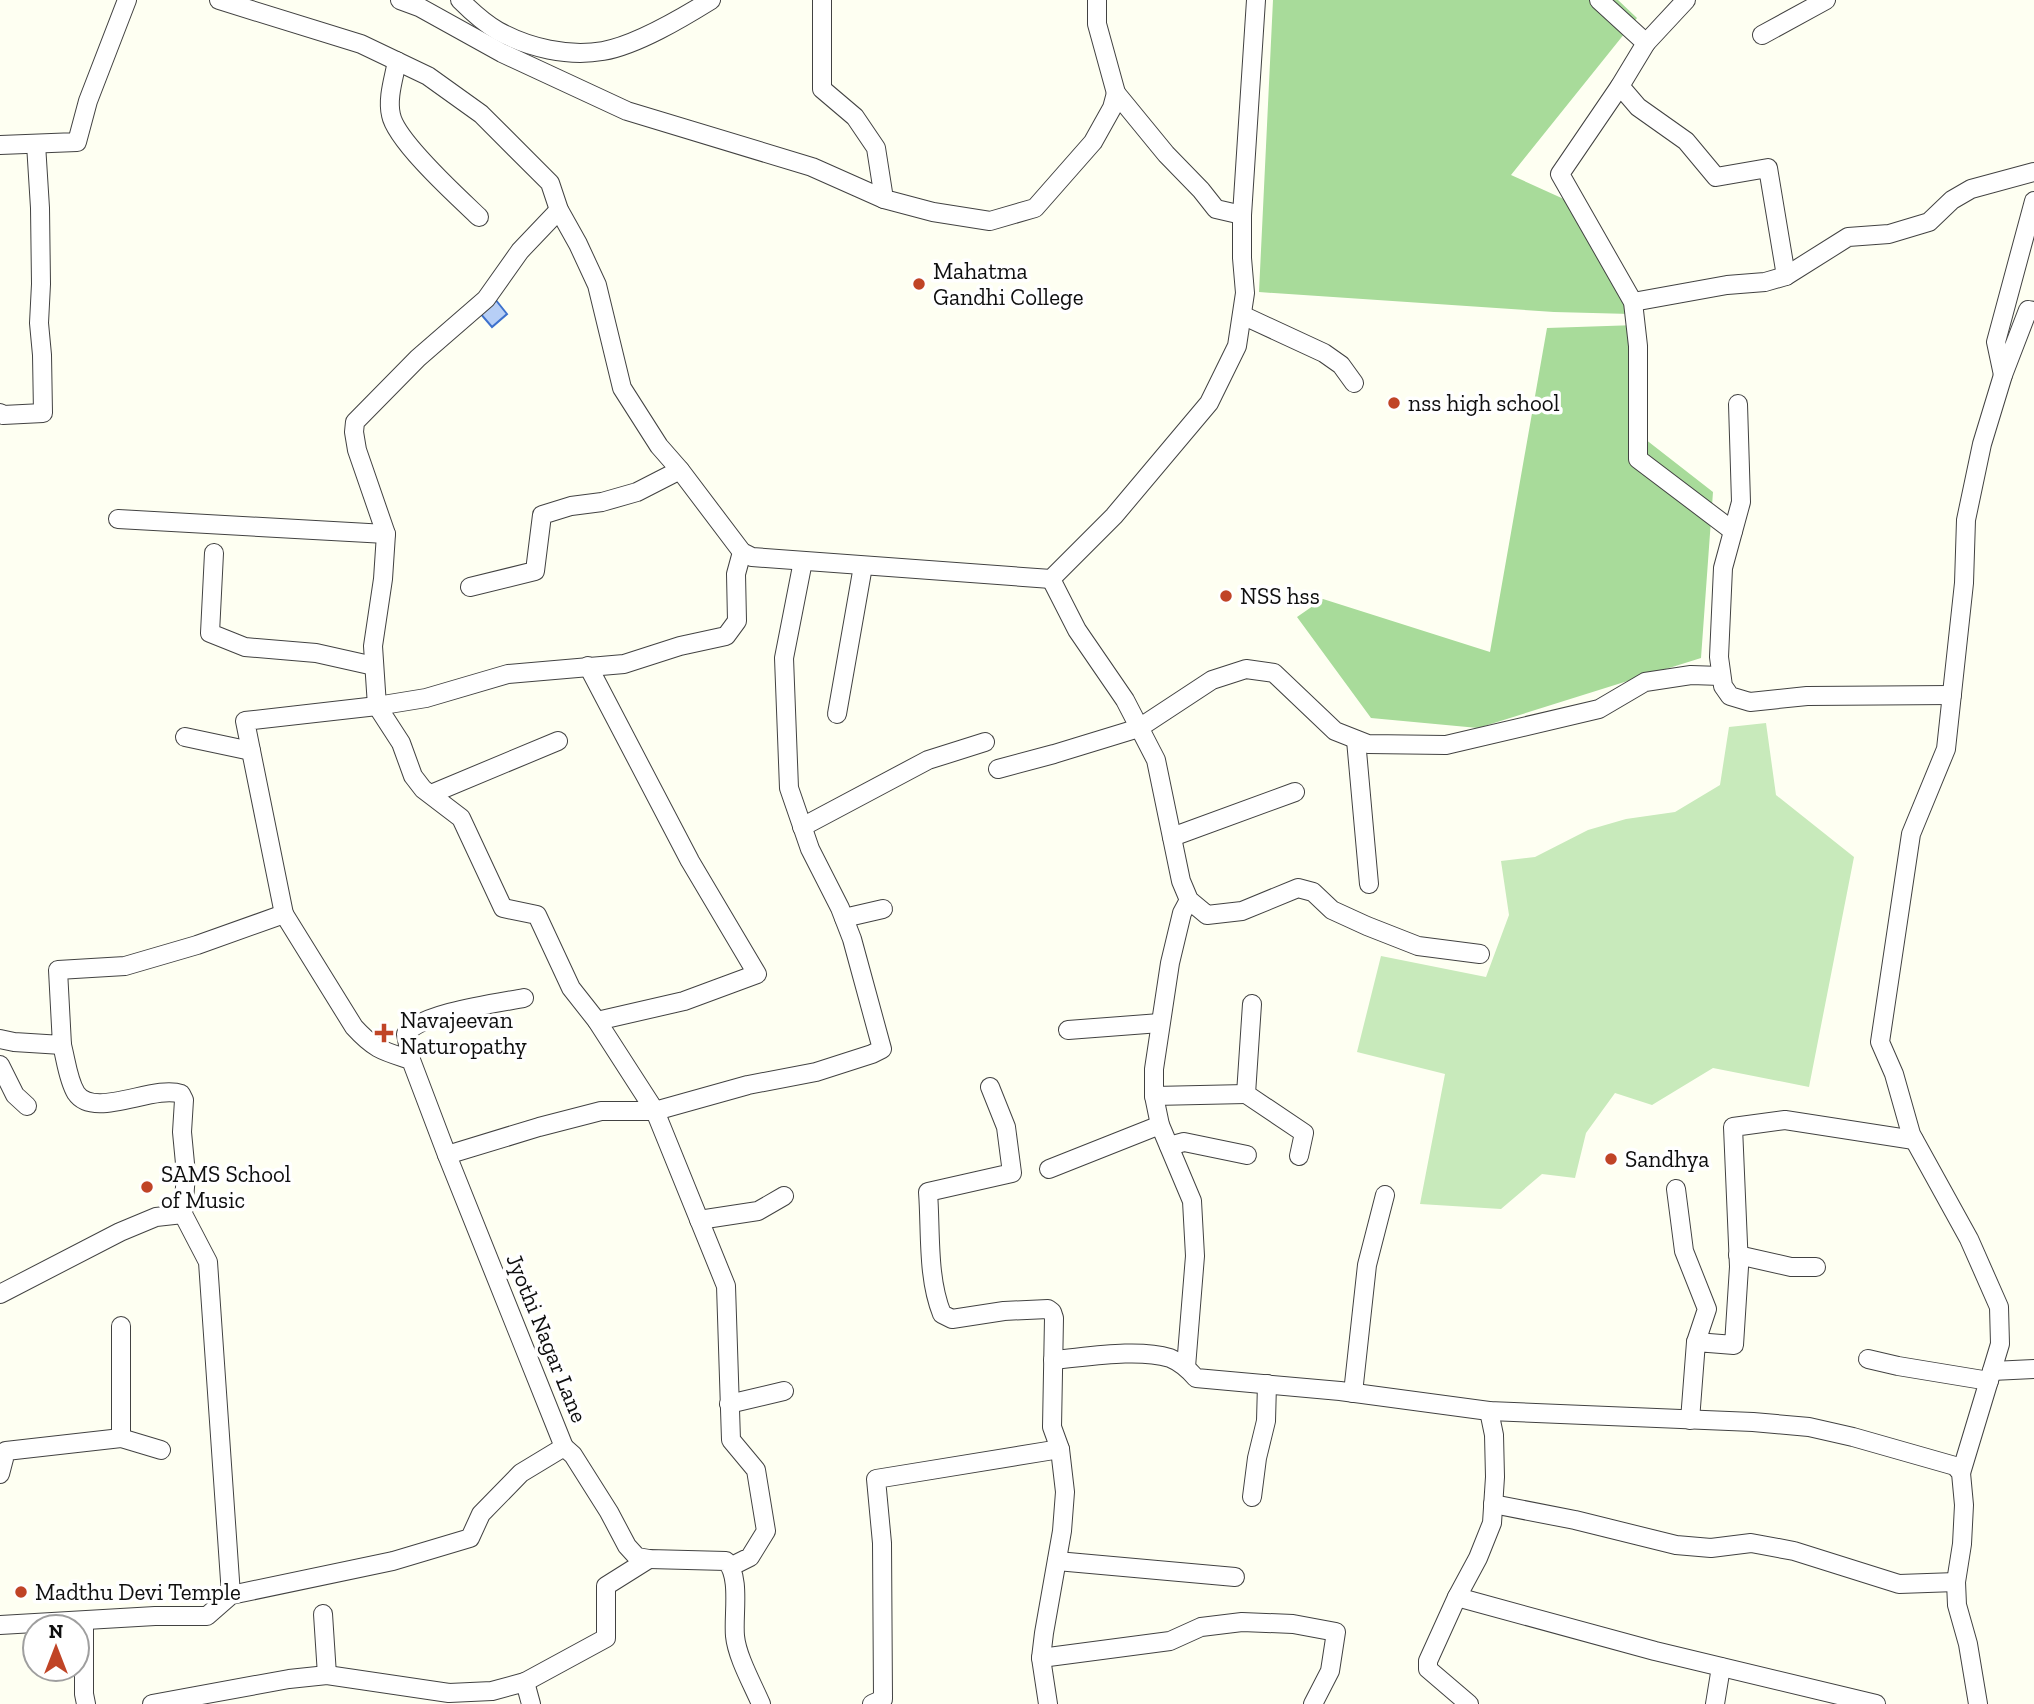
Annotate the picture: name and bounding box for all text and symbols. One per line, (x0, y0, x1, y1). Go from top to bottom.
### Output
place label: Mahatma Gandhi College (933, 257, 1083, 311)
marker: Mahatma Gandhi College (911, 276, 927, 292)
place label: nss high school (1408, 389, 1560, 417)
marker: nss high school (1386, 395, 1402, 411)
place label: NSS hss (1240, 582, 1320, 610)
marker: NSS hss (1218, 588, 1234, 604)
place label: Navajeevan Naturopathy (400, 1006, 527, 1060)
marker: Navajeevan Naturopathy (374, 1023, 394, 1043)
place label: Sandhya (1625, 1145, 1709, 1173)
marker: Sandhya (1603, 1151, 1619, 1167)
place label: SAMS School of Music (161, 1160, 291, 1214)
marker: SAMS School of Music (139, 1179, 155, 1195)
street label: Jyothi Nagar Lane (500, 1249, 594, 1427)
place label: Madthu Devi Temple (35, 1578, 241, 1606)
marker: Madthu Devi Temple (13, 1584, 29, 1600)
north arrow (21, 1613, 91, 1683)
text: N (49, 1620, 63, 1643)

